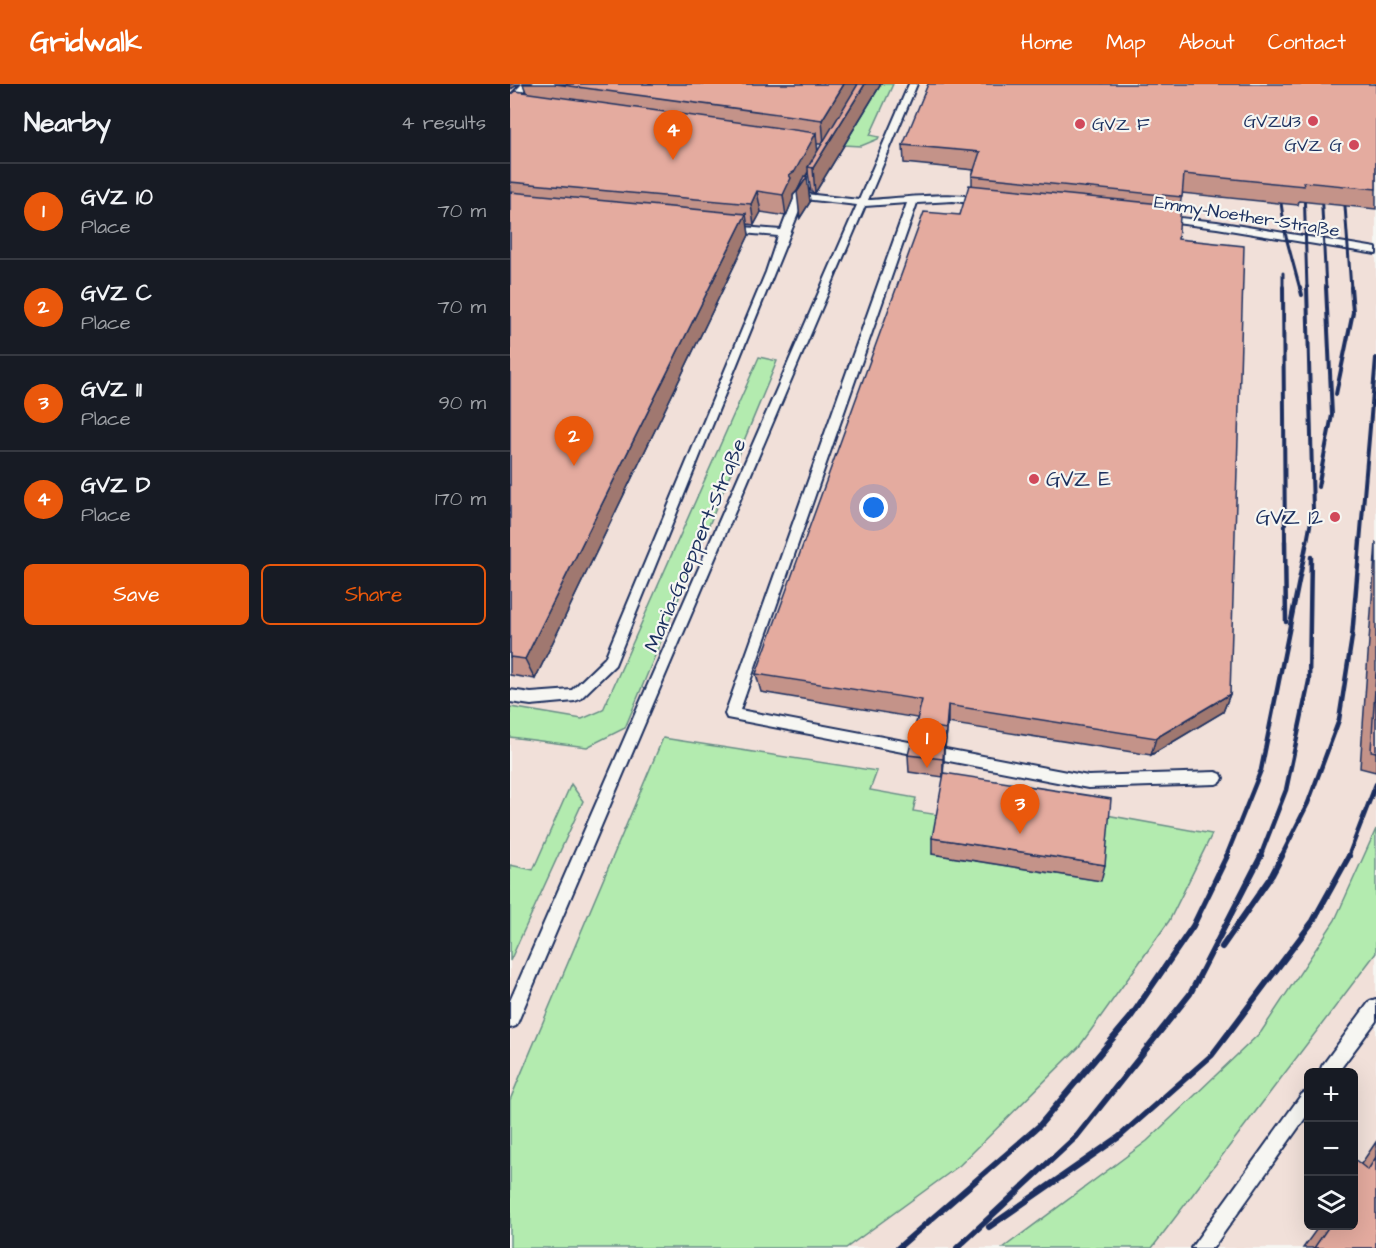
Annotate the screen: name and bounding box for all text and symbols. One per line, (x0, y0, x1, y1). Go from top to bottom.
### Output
text: Gridwalk (30, 23, 142, 62)
text: Home (1021, 28, 1073, 57)
text: Map (1106, 28, 1146, 57)
text: About (1179, 28, 1235, 57)
text: Contact (1268, 28, 1346, 57)
text: Nearby (24, 105, 111, 141)
text: 4 results (401, 109, 486, 137)
place label: GVZU3 (1244, 109, 1301, 134)
pin: 4 (654, 110, 692, 160)
place label: GVZ F (1092, 112, 1150, 137)
marker: GVZU3 (1306, 114, 1320, 128)
marker: GVZ F (1073, 117, 1087, 131)
place label: GVZ G (1284, 133, 1343, 158)
marker: GVZ G (1347, 138, 1361, 152)
text: GVZ 10 (81, 182, 153, 213)
street label: Emmy-Noether-Straße (1152, 190, 1342, 245)
text: 1 (42, 197, 45, 225)
text: 70 m (438, 197, 486, 225)
text: Place (81, 213, 131, 241)
text: GVZ C (81, 278, 152, 309)
text: 2 (38, 293, 49, 321)
text: 70 m (438, 293, 486, 321)
text: Place (81, 309, 131, 337)
text: GVZ 11 (81, 374, 142, 405)
text: 3 (38, 389, 49, 417)
text: 90 m (438, 389, 486, 417)
text: Place (81, 405, 131, 433)
pin: 2 (554, 416, 594, 466)
street label: Maria-Goeppert-Straße (637, 434, 755, 657)
place label: GVZ E (1046, 465, 1112, 494)
text: GVZ D (81, 470, 150, 501)
marker: GVZ E (1027, 472, 1041, 486)
text: 4 (37, 485, 50, 513)
text: 170 m (435, 485, 486, 513)
your location (859, 493, 888, 522)
text: Place (81, 501, 131, 529)
place label: GVZ 12 (1256, 503, 1323, 532)
marker: GVZ 12 (1328, 510, 1342, 524)
button: Save (24, 564, 249, 625)
button: Share (261, 564, 486, 625)
pin: 1 (908, 718, 946, 768)
pin: 3 (1000, 784, 1040, 834)
map controls (1304, 1068, 1358, 1230)
button: + (1304, 1068, 1358, 1122)
button: − (1304, 1122, 1358, 1176)
button: layers (1304, 1176, 1358, 1230)

